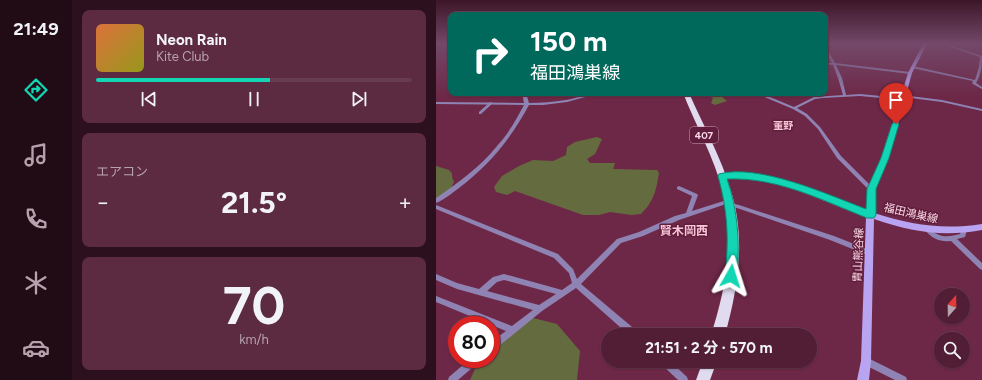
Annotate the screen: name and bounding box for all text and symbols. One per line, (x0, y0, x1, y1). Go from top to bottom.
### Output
text: 21:49 (13, 18, 59, 40)
text: 150 m (530, 24, 607, 58)
icon: right (464, 28, 516, 80)
text: Neon Rain (156, 31, 227, 49)
text: Kite Club (156, 49, 209, 64)
text: 福田鴻巣線 (530, 62, 620, 84)
icon: directions (22, 76, 50, 104)
pin (879, 83, 913, 124)
icon: previous (138, 88, 160, 110)
icon: pause (243, 88, 265, 110)
icon: next (348, 88, 370, 110)
icon: arrive (885, 89, 907, 111)
district label: 董野 (773, 119, 794, 132)
road number: 407 (690, 127, 718, 143)
icon: music (22, 141, 50, 169)
text: エアコン (96, 164, 148, 179)
text: 21.5° (221, 184, 287, 221)
text: − (96, 189, 110, 216)
text: + (398, 189, 412, 216)
street label: 福田鴻巣線 (883, 201, 939, 226)
icon: phone (22, 205, 50, 233)
district label: 賢木岡西 (660, 224, 708, 238)
street label: 胄山熊谷線 (851, 227, 866, 283)
position arrow (710, 255, 752, 297)
icon: climate (22, 269, 50, 297)
text: 70 (223, 275, 285, 337)
north arrow (934, 288, 970, 324)
map controls (934, 288, 970, 368)
speed limit sign: 80 (448, 316, 500, 368)
text: km/h (239, 332, 269, 347)
button: search (934, 332, 970, 368)
icon: car (22, 334, 50, 362)
text: 21:51 · 2 分 · 570 m (645, 339, 773, 357)

